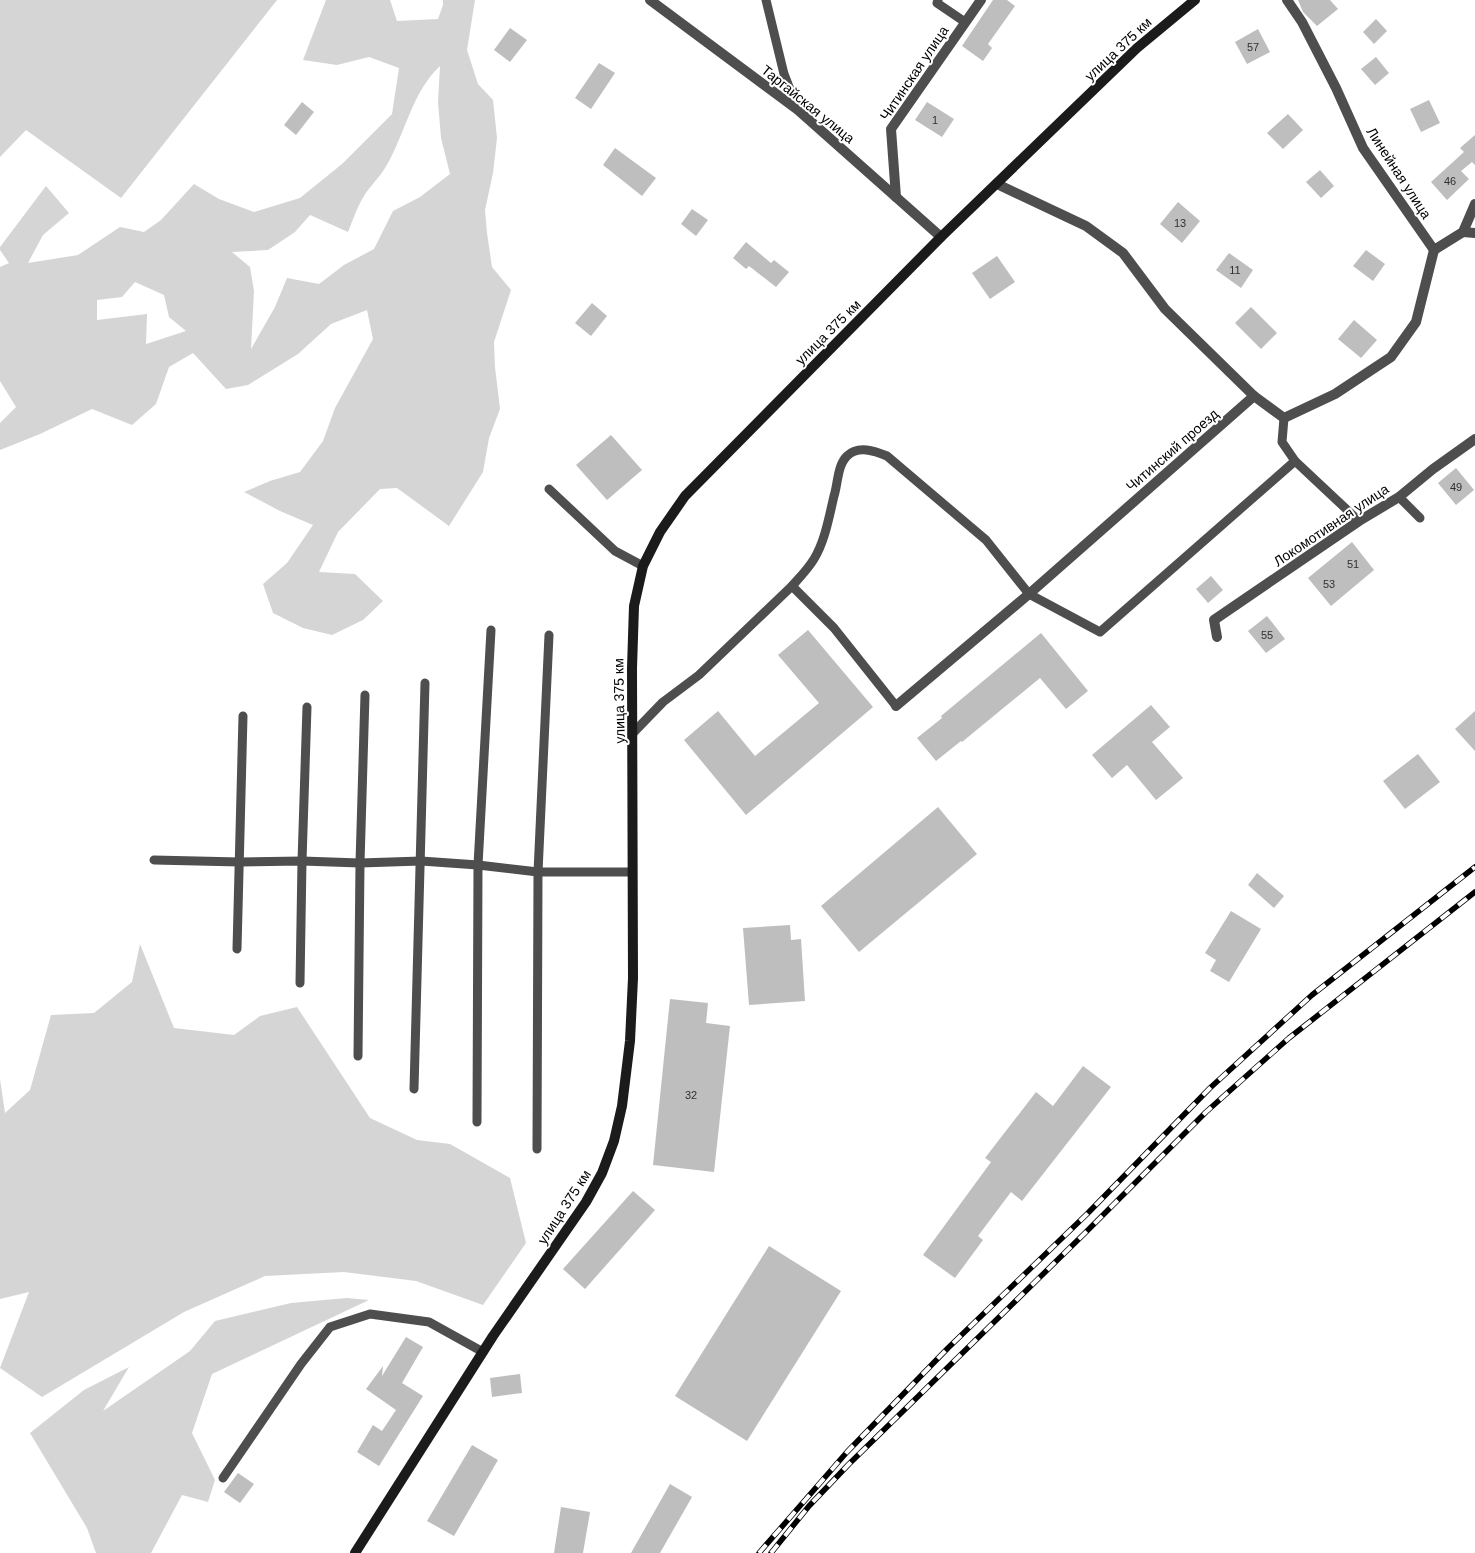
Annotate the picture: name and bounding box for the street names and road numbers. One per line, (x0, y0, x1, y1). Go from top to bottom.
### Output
street label: улица 375 км (1081, 14, 1155, 84)
street label: Читинская улица (877, 23, 952, 123)
street label: Таргайская улица (758, 62, 858, 147)
street label: Линейная улица (1363, 124, 1435, 222)
street label: улица 375 км (792, 296, 864, 368)
street label: Читинский проезд (1123, 406, 1221, 494)
street label: Локомотивная улица (1270, 480, 1392, 569)
street label: улица 375 км (610, 658, 628, 744)
street label: улица 375 км (534, 1167, 594, 1247)

